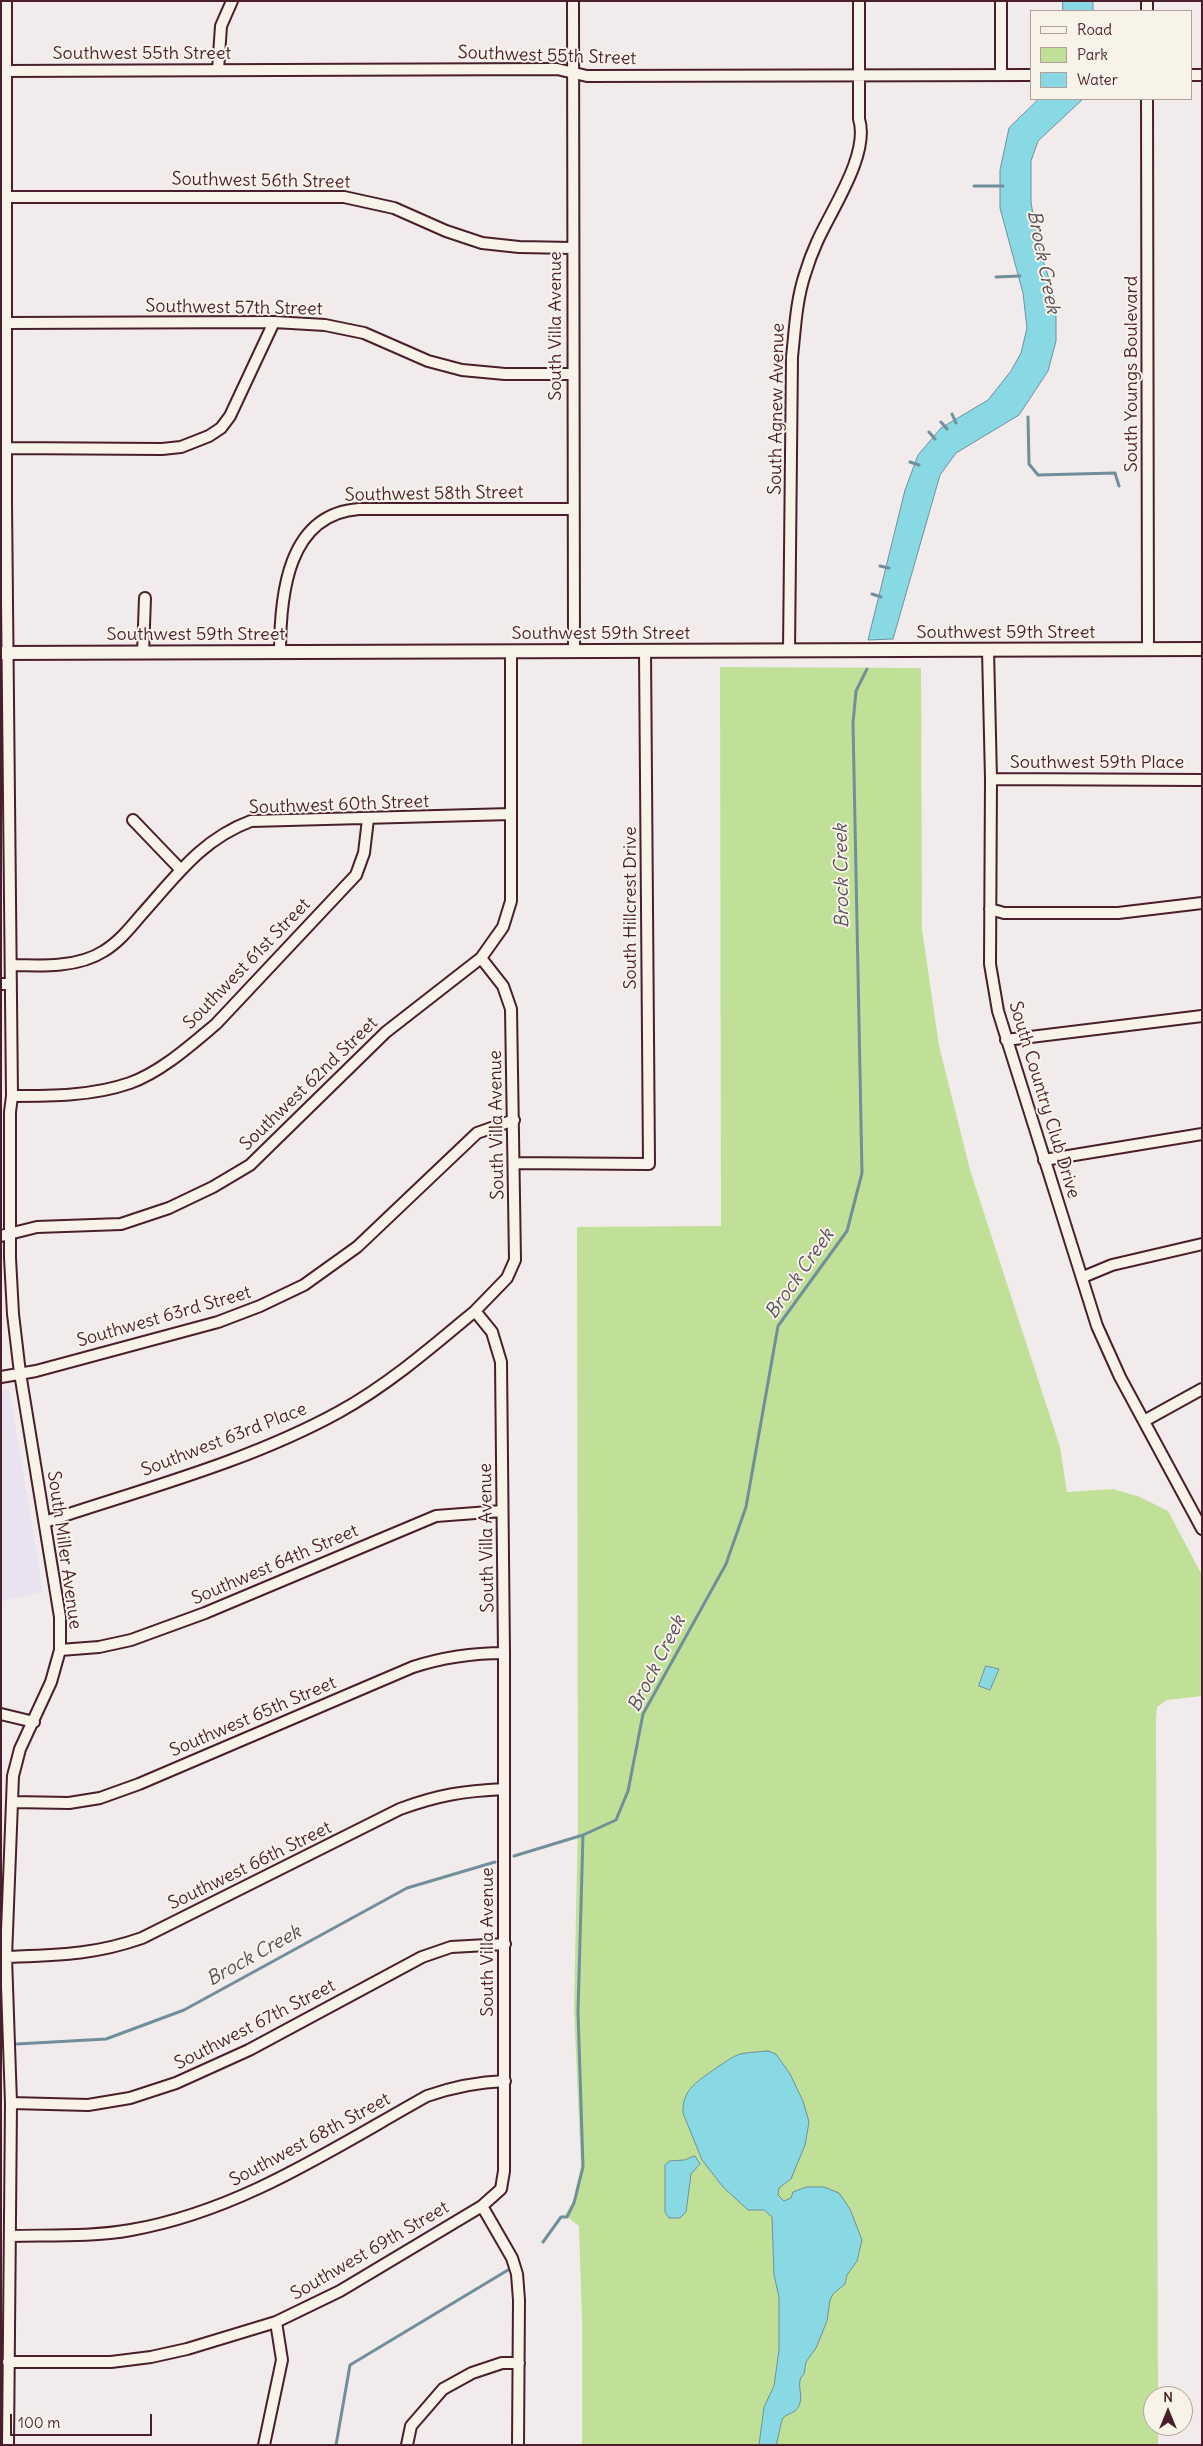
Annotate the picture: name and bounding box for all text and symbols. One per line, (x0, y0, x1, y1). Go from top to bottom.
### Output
legend (1030, 10, 1193, 100)
text: Road (1077, 20, 1112, 39)
street label: Southwest 55th Street (457, 42, 637, 70)
street label: Southwest 55th Street (53, 43, 231, 65)
text: Park (1077, 45, 1108, 64)
text: Water (1077, 70, 1118, 89)
street label: Southwest 56th Street (171, 169, 351, 193)
water label: Brock Creek (1022, 209, 1064, 315)
street label: South Villa Avenue (545, 251, 567, 401)
street label: South Youngs Boulevard (1121, 276, 1143, 472)
street label: Southwest 57th Street (145, 296, 323, 320)
street label: South Agnew Avenue (765, 323, 789, 495)
street label: Southwest 58th Street (344, 482, 524, 506)
street label: Southwest 59th Street (917, 622, 1095, 644)
street label: Southwest 59th Street (512, 623, 690, 645)
street label: Southwest 59th Street (107, 624, 285, 646)
street label: Southwest 59th Place (1010, 752, 1184, 774)
street label: Southwest 60th Street (248, 791, 430, 819)
water label: Brock Creek (830, 824, 854, 928)
street label: South Hillcrest Drive (620, 826, 642, 990)
street label: Southwest 61st Street (179, 894, 315, 1034)
street label: South Country Club Drive (1004, 999, 1084, 1201)
street label: Southwest 62nd Street (236, 1013, 382, 1155)
street label: South Villa Avenue (485, 1050, 509, 1200)
water label: Brock Creek (761, 1225, 839, 1323)
street label: Southwest 63rd Street (75, 1282, 253, 1352)
street label: Southwest 63rd Place (138, 1398, 310, 1482)
street label: South Villa Avenue (475, 1463, 499, 1613)
street label: South Miller Avenue (42, 1469, 86, 1631)
street label: Southwest 64th Street (188, 1520, 362, 1610)
water label: Brock Creek (623, 1612, 691, 1716)
street label: Southwest 65th Street (166, 1672, 340, 1762)
street label: Southwest 66th Street (165, 1817, 335, 1915)
street label: South Villa Avenue (477, 1867, 499, 2017)
water label: Brock Creek (203, 1921, 305, 1991)
street label: Southwest 67th Street (171, 1975, 339, 2075)
street label: Southwest 68th Street (226, 2088, 394, 2192)
street label: Southwest 69th Street (287, 2197, 453, 2305)
north arrow (1143, 2386, 1193, 2436)
text: N (1163, 2388, 1173, 2406)
scale bar (12, 2404, 155, 2436)
text: 100 m (18, 2413, 60, 2432)

